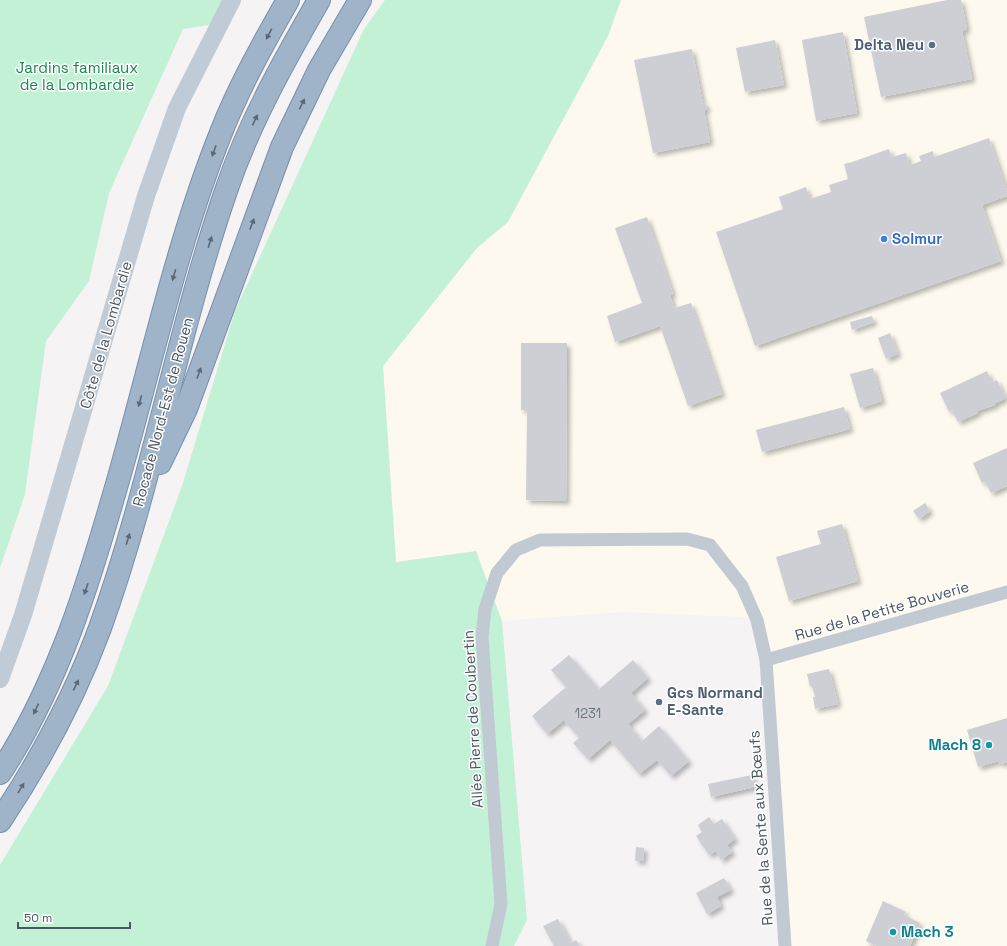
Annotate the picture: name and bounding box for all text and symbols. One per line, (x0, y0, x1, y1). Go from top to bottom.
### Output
one-way arrow (265, 28, 272, 39)
place label: Delta Neu (854, 35, 924, 54)
marker: Delta Neu (927, 40, 937, 50)
park label: Jardins familiaux de la Lombardie (16, 58, 138, 94)
one-way arrow (299, 99, 305, 110)
one-way arrow (252, 114, 258, 126)
one-way arrow (211, 146, 217, 158)
one-way arrow (250, 218, 256, 230)
place label: Solmur (892, 229, 942, 248)
marker: Solmur (879, 234, 889, 244)
one-way arrow (207, 236, 213, 248)
street label: Côte de la Lombardie (75, 259, 136, 411)
one-way arrow (171, 269, 177, 281)
street label: Rocade Nord-Est de Rouen (128, 315, 197, 508)
one-way arrow (196, 366, 202, 378)
one-way arrow (137, 395, 143, 407)
one-way arrow (125, 533, 131, 545)
street label: Rue de la Petite Bouverie (793, 576, 971, 645)
one-way arrow (83, 583, 89, 595)
street label: Allée Pierre de Coubertin (458, 630, 487, 809)
one-way arrow (73, 679, 79, 691)
place label: Gcs Normand E-Sante (667, 683, 763, 719)
marker: Gcs Normand E-Sante (654, 697, 664, 707)
one-way arrow (33, 703, 39, 715)
house number: 1231 (575, 705, 601, 722)
street label: Rue de la Sente aux Bœufs (744, 730, 777, 926)
place label: Mach 8 (928, 735, 981, 754)
marker: Mach 8 (984, 740, 994, 750)
one-way arrow (18, 782, 25, 794)
scale bar (18, 904, 130, 930)
text: 50 m (24, 910, 52, 926)
place label: Mach 3 (901, 922, 954, 941)
marker: Mach 3 (888, 927, 898, 937)

